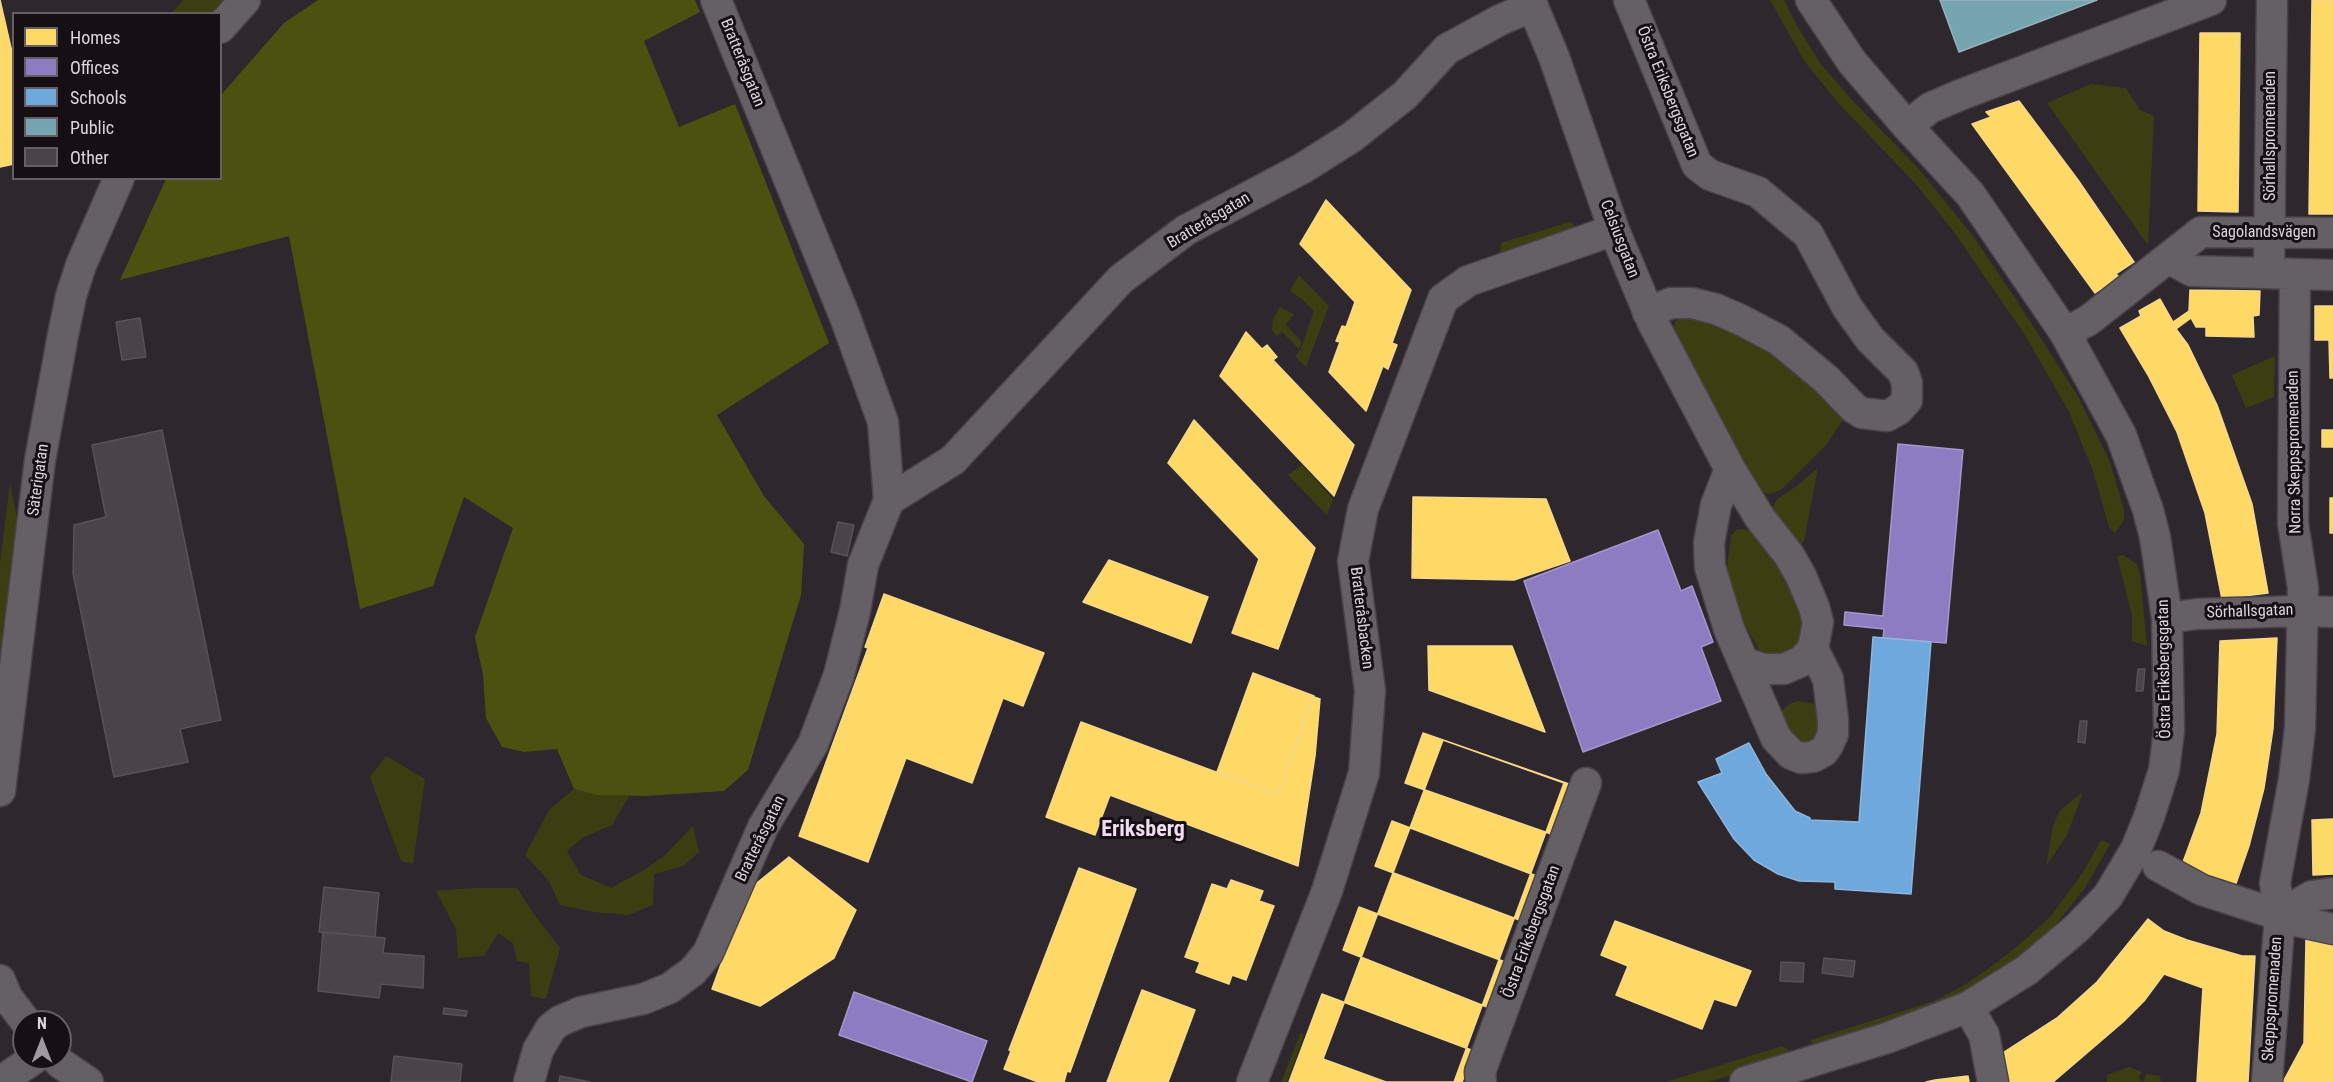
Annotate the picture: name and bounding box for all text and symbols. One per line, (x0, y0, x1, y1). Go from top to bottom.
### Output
legend (12, 12, 222, 180)
street label: Bratteråsgatan (716, 16, 768, 110)
street label: Östra Eriksbergsgatan (1632, 24, 1702, 160)
text: Homes (70, 27, 120, 48)
text: Offices (70, 57, 119, 78)
street label: Sörhallspromenaden (2261, 71, 2281, 201)
text: Schools (70, 87, 127, 108)
text: Public (70, 117, 114, 138)
text: Other (70, 147, 109, 168)
street label: Bratteråsgatan (1164, 189, 1254, 253)
street label: Celsiusgatan (1595, 197, 1643, 281)
street label: Sagolandsvägen (2212, 223, 2316, 243)
street label: Norra Skeppspromenaden (2284, 370, 2306, 534)
street label: Säterigatan (24, 443, 54, 517)
street label: Bratteråsbacken (1345, 566, 1377, 670)
street label: Östra Eriksbergsgatan (2154, 599, 2176, 739)
street label: Sörhallsgatan (2206, 601, 2294, 623)
street label: Bratteråsgatan (732, 793, 790, 885)
district label: Eriksberg (1101, 817, 1185, 843)
street label: Östra Eriksbergsgatan (1499, 863, 1565, 1001)
street label: Skeppspromenaden (2259, 936, 2287, 1062)
north arrow (12, 1010, 72, 1070)
text: N (37, 1014, 47, 1033)

